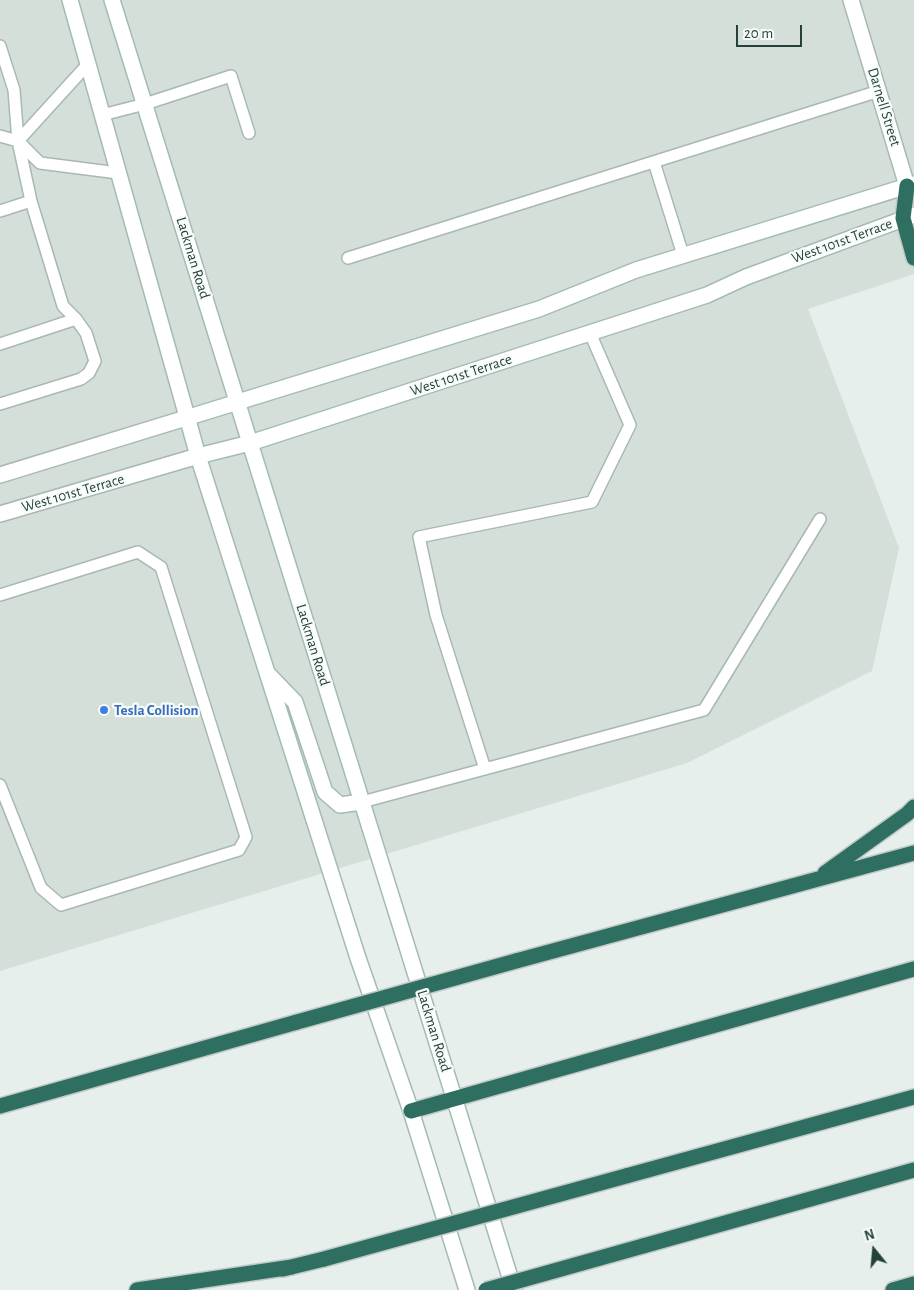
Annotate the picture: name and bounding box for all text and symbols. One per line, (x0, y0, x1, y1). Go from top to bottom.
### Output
scale bar (739, 15, 805, 47)
text: 20 m (744, 26, 773, 41)
street label: Darnell Street (864, 66, 904, 148)
street label: West 101st Terrace (789, 214, 895, 268)
street label: Lackman Road (172, 215, 214, 301)
street label: West 101st Terrace (408, 350, 514, 400)
street label: West 101st Terrace (20, 470, 126, 516)
street label: Lackman Road (292, 602, 334, 688)
place label: Tesla Collision (114, 701, 199, 719)
marker: Tesla Collision (98, 704, 110, 716)
street label: Lackman Road (413, 988, 455, 1074)
north arrow (849, 1225, 899, 1275)
text: N (863, 1228, 876, 1244)

